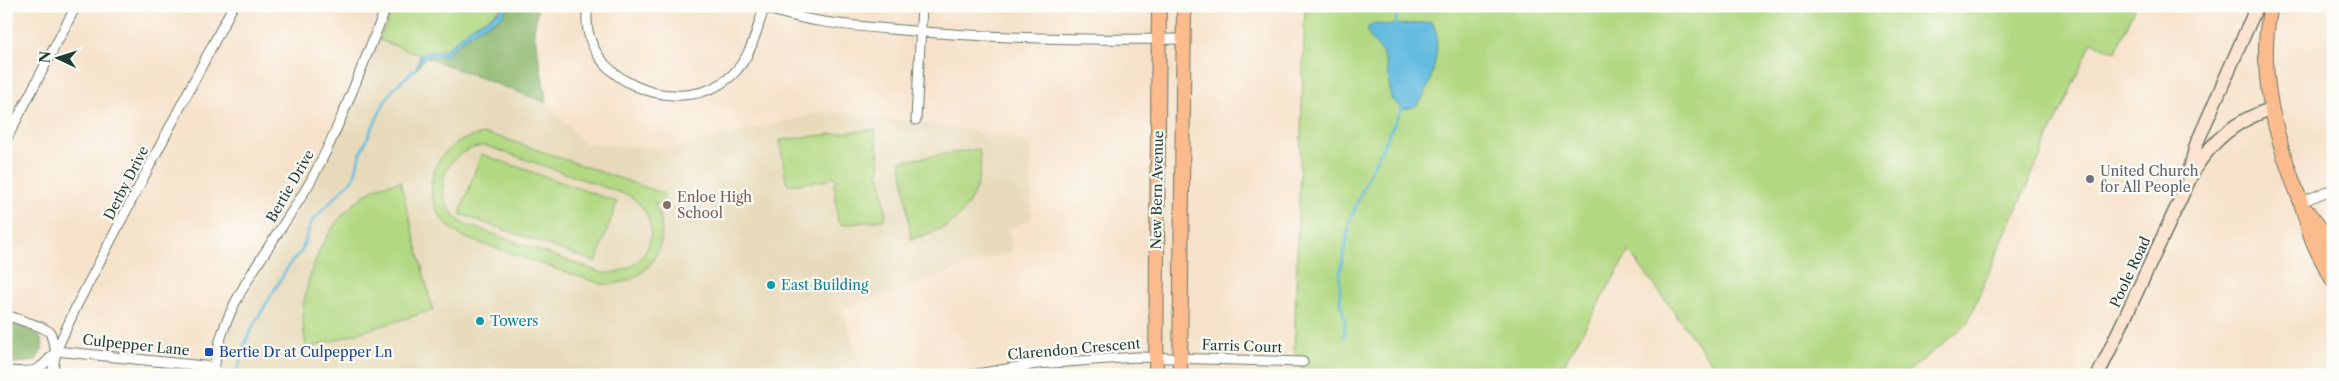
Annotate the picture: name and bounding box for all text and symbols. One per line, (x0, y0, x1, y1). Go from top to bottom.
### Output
north arrow (32, 32, 82, 82)
text: N (36, 50, 54, 64)
street label: New Bern Avenue (1147, 130, 1167, 250)
street label: Derby Drive (100, 143, 152, 223)
street label: Bertie Drive (262, 146, 318, 225)
place label: United Church for All People (2100, 162, 2199, 196)
marker: United Church for All People (2084, 173, 2096, 185)
place label: Enloe High School (677, 188, 752, 222)
marker: Enloe High School (661, 199, 673, 211)
street label: Poole Road (2106, 233, 2155, 310)
place label: East Building (781, 276, 869, 294)
marker: East Building (765, 279, 777, 291)
place label: Towers (490, 312, 538, 330)
marker: Towers (474, 315, 486, 327)
street label: Culpepper Lane (82, 330, 191, 360)
street label: Clarendon Crescent (1007, 334, 1141, 364)
street label: Farris Court (1201, 336, 1283, 356)
place label: Bertie Dr at Culpepper Ln (219, 343, 393, 361)
marker: Bertie Dr at Culpepper Ln (203, 346, 215, 358)

